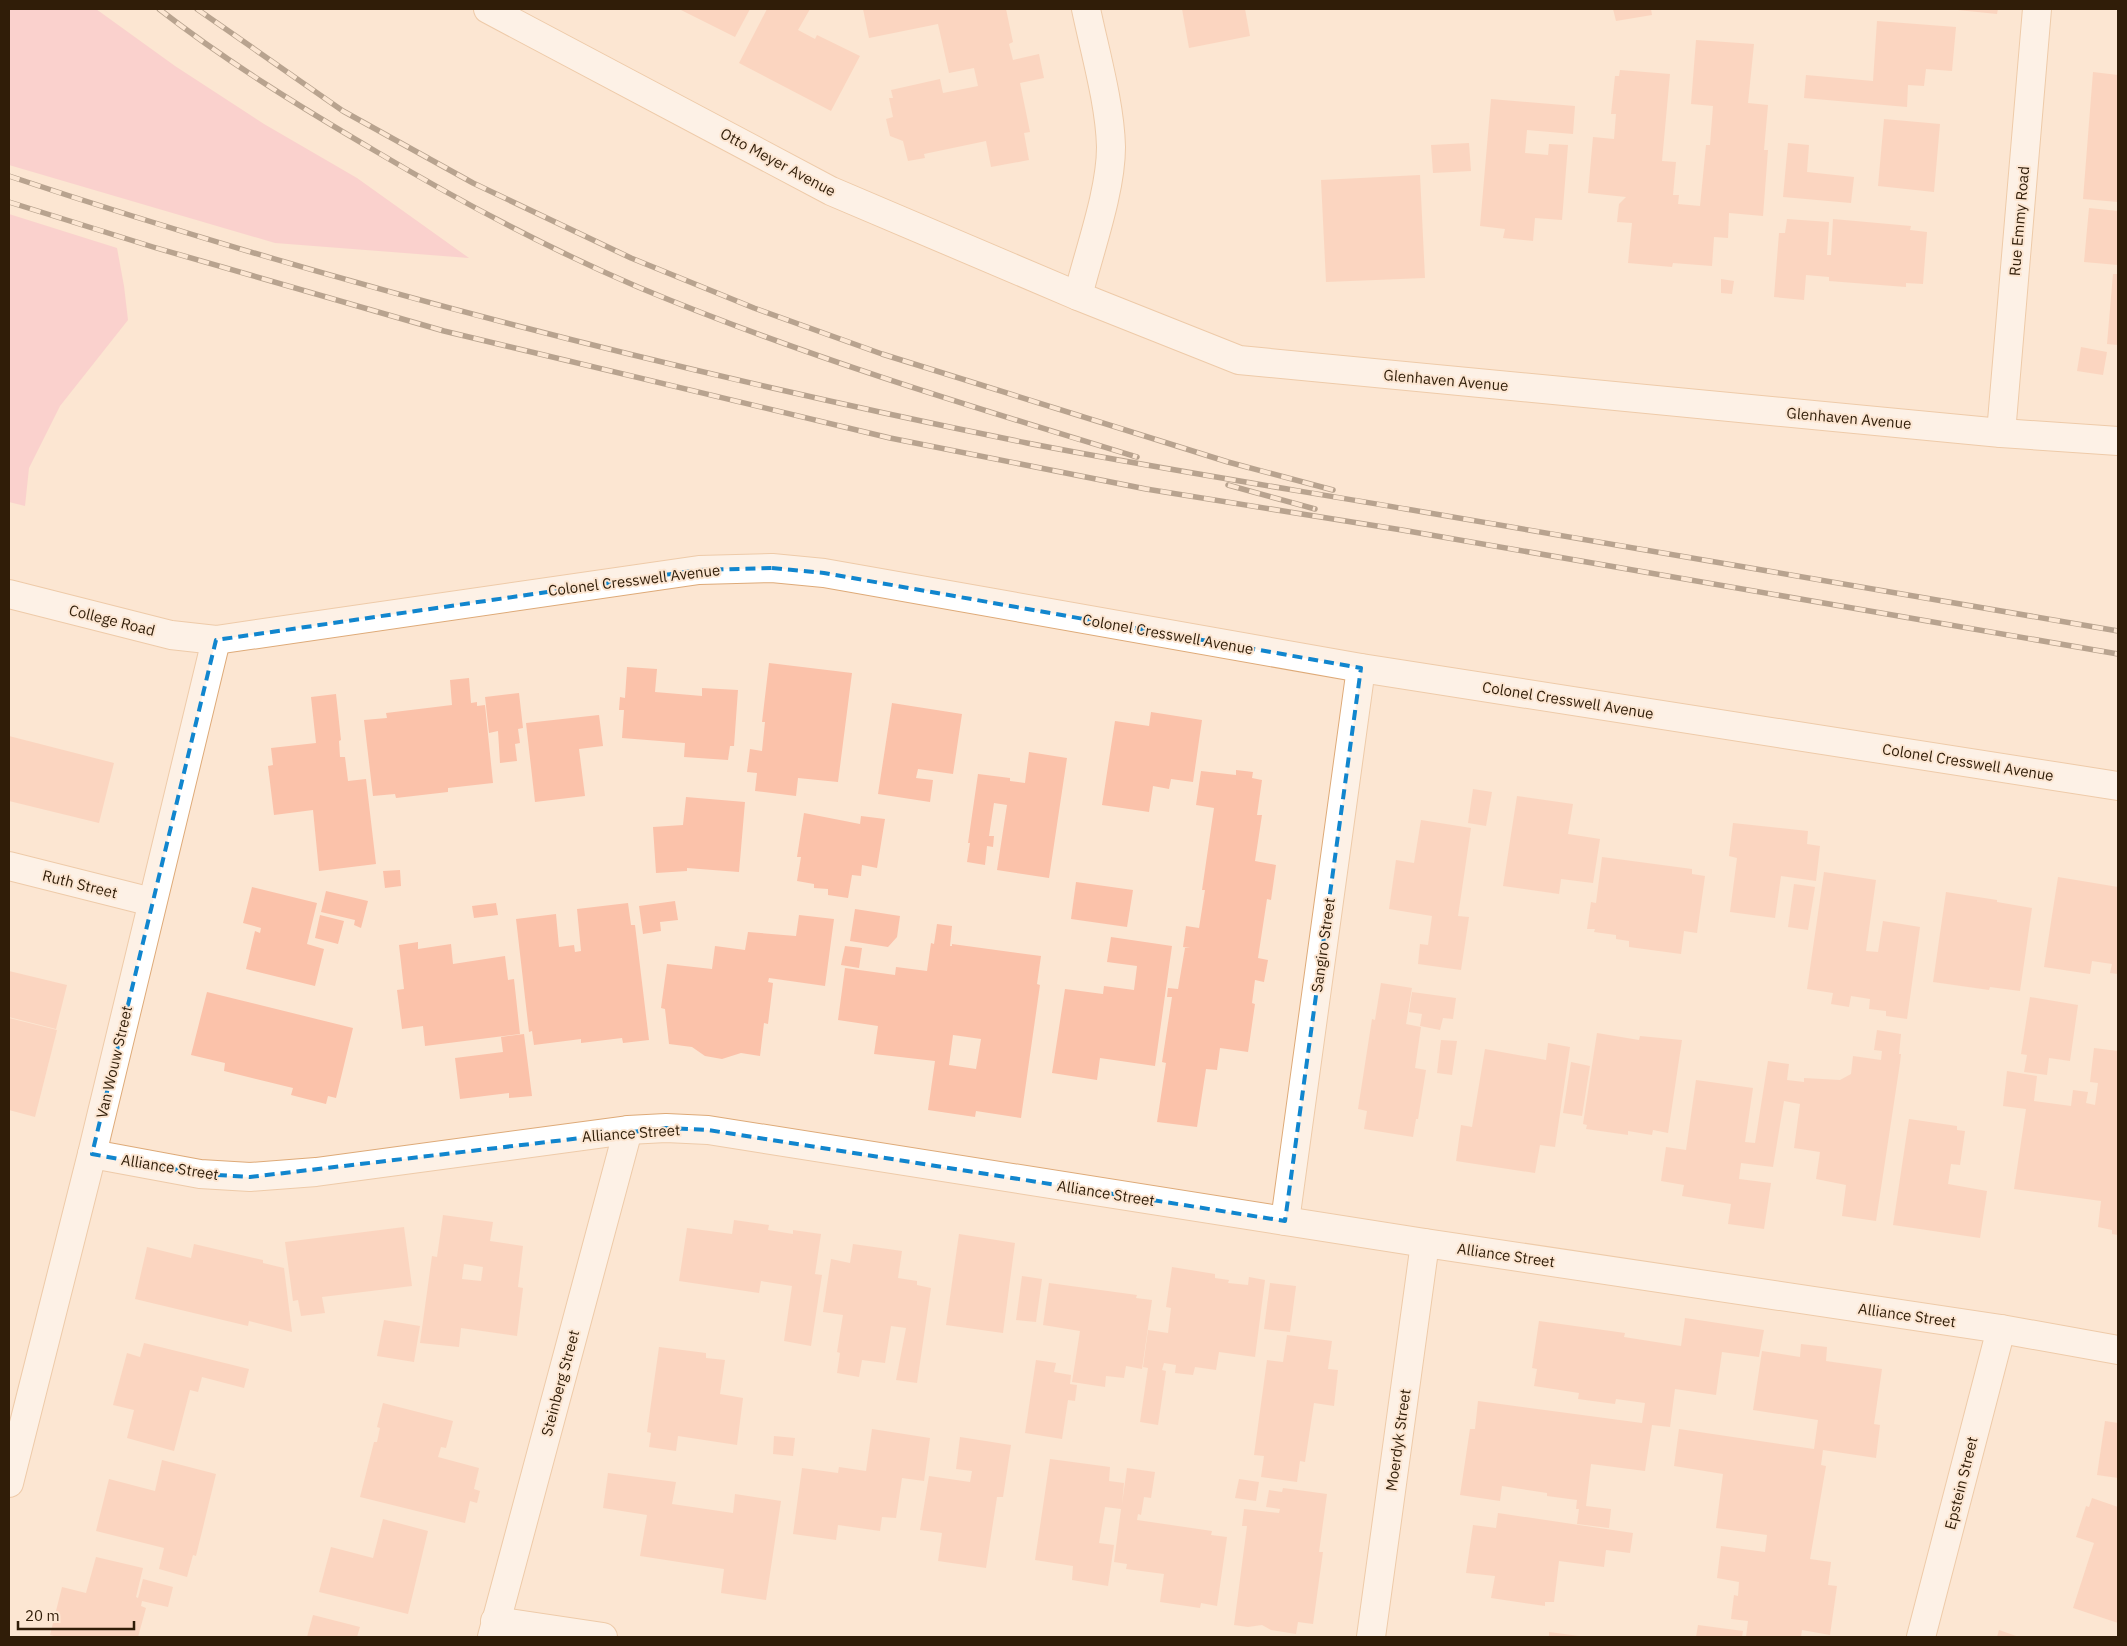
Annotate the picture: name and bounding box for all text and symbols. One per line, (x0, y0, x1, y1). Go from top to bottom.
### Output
street label: Otto Meyer Avenue (717, 124, 839, 200)
street label: Rue Emmy Road (2005, 165, 2033, 277)
street label: Glenhaven Avenue (1383, 365, 1509, 395)
street label: Glenhaven Avenue (1786, 403, 1912, 433)
street label: Colonel Cresswell Avenue (547, 560, 721, 600)
street label: College Road (67, 600, 157, 640)
street label: Colonel Cresswell Avenue (1081, 610, 1255, 658)
street label: Colonel Cresswell Avenue (1481, 677, 1655, 723)
street label: Colonel Cresswell Avenue (1881, 739, 2055, 785)
street label: Ruth Street (41, 866, 119, 902)
street label: Sangiro Street (1307, 896, 1339, 994)
street label: Van Wouw Street (92, 1004, 136, 1120)
street label: Alliance Street (581, 1120, 681, 1146)
street label: Alliance Street (120, 1150, 220, 1184)
street label: Alliance Street (1056, 1176, 1156, 1210)
street label: Alliance Street (1456, 1239, 1556, 1271)
street label: Alliance Street (1857, 1299, 1957, 1331)
street label: Steinberg Street (537, 1328, 583, 1438)
street label: Moerdyk Street (1381, 1388, 1415, 1492)
street label: Epstein Street (1940, 1435, 1982, 1531)
scale bar (18, 1598, 134, 1630)
text: 20 m (25, 1606, 60, 1625)

